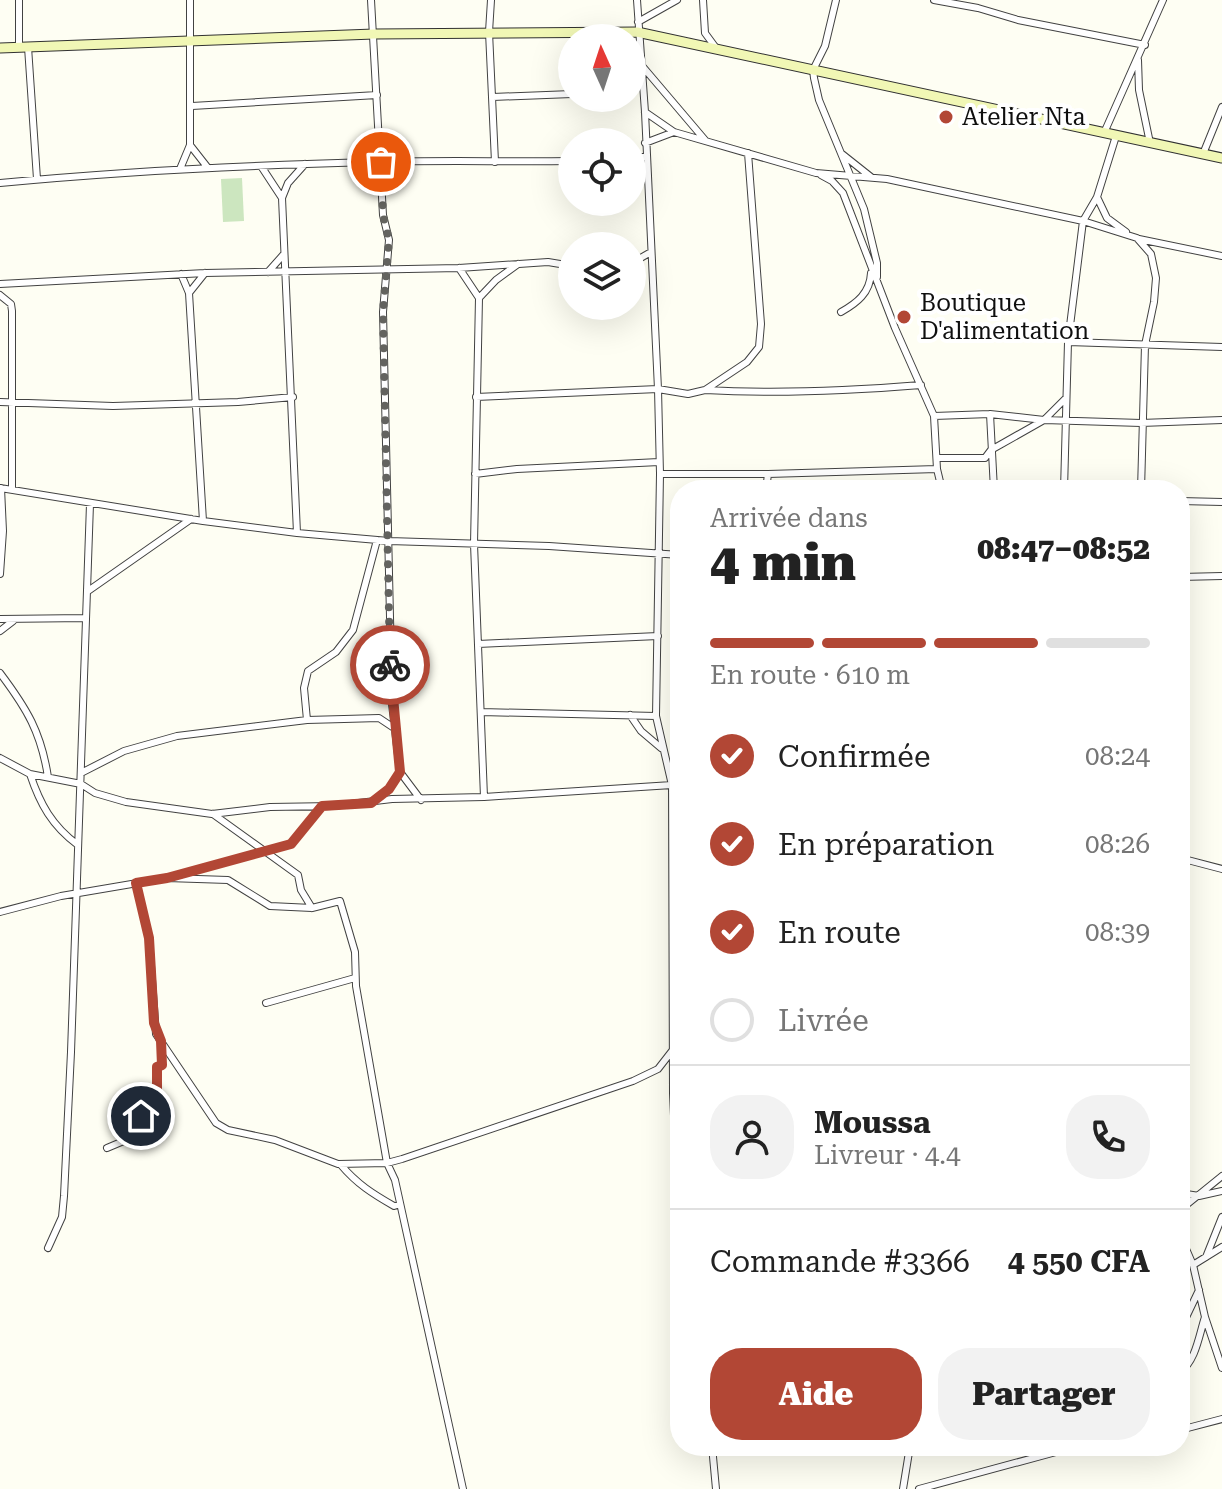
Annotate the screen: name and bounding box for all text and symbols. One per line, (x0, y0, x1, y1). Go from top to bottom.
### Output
north arrow (558, 24, 646, 112)
map controls (558, 24, 646, 320)
place label: Atelier Nta (962, 103, 1085, 131)
marker: Atelier Nta (937, 108, 955, 126)
pin (347, 128, 415, 196)
button: locate (558, 128, 646, 216)
icon: bag (359, 140, 403, 184)
button: layers (558, 232, 646, 320)
place label: Boutique D'alimentation (920, 289, 1089, 345)
marker: Boutique D'alimentation (895, 308, 913, 326)
text: Arrivée dans (710, 503, 868, 533)
text: 08:47–08:52 (977, 531, 1150, 566)
text: 4 min (710, 532, 856, 593)
courier (350, 625, 430, 705)
icon: bike (368, 643, 412, 687)
text: En route · 610 m (710, 660, 910, 690)
icon: check (710, 734, 754, 778)
text: Confirmée (778, 739, 930, 774)
text: 08:24 (1085, 741, 1150, 771)
icon: check (710, 822, 754, 866)
text: En préparation (778, 827, 994, 862)
text: 08:26 (1085, 829, 1150, 859)
icon: check (710, 910, 754, 954)
text: En route (778, 915, 901, 950)
text: 08:39 (1085, 917, 1150, 947)
text: Livrée (778, 1003, 869, 1038)
pin (107, 1082, 175, 1150)
icon: home (119, 1094, 163, 1138)
button: person (710, 1095, 794, 1179)
button: phone (1066, 1095, 1150, 1179)
text: Moussa (814, 1105, 931, 1140)
text: Livreur · 4.4 (814, 1140, 961, 1170)
text: Commande #3366 (710, 1244, 970, 1279)
text: 4 550 CFA (1008, 1244, 1150, 1279)
button: Aide (710, 1348, 922, 1440)
button: Partager (938, 1348, 1150, 1440)

